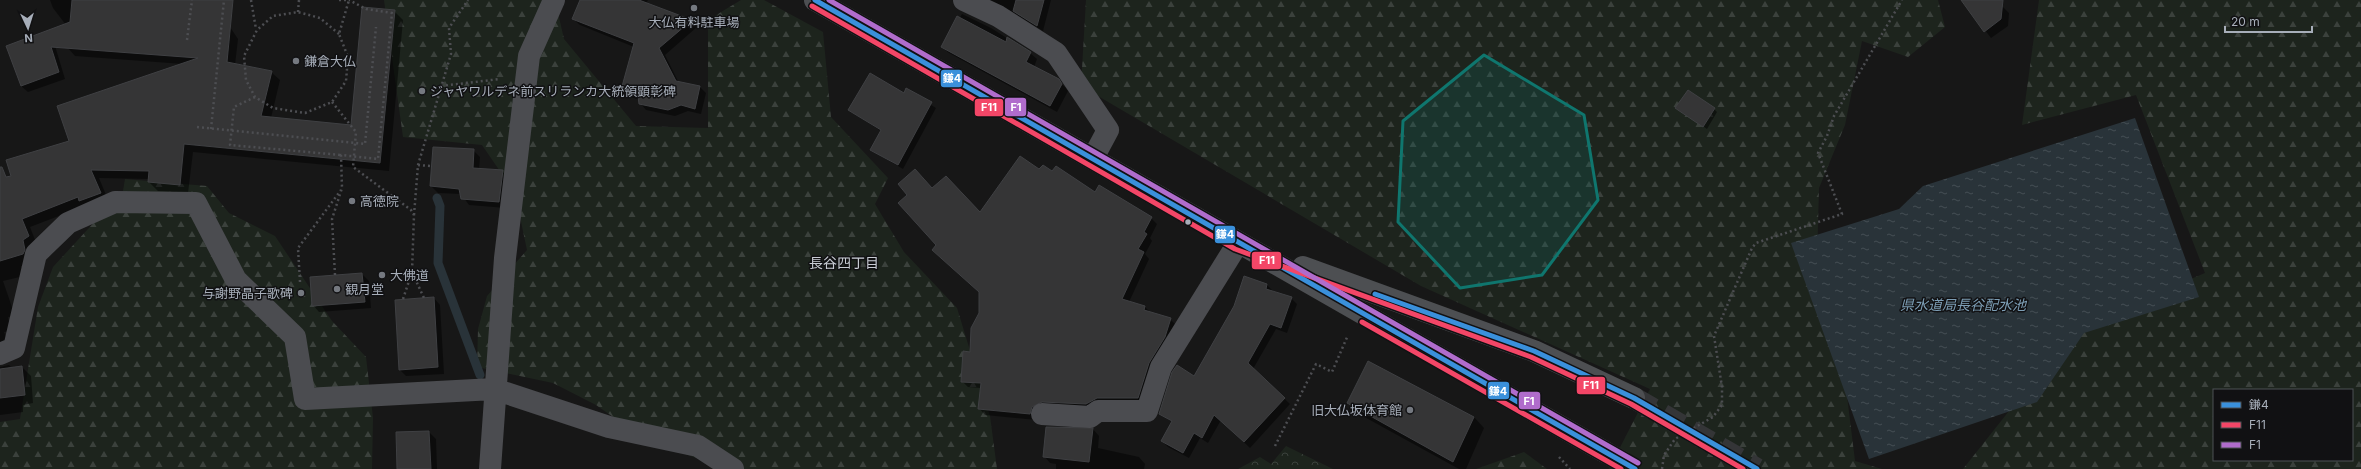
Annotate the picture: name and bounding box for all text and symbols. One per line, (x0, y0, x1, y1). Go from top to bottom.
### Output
marker: 大仏有料駐車場 (689, 3, 699, 13)
north arrow (8, 8, 48, 48)
scale bar (2225, 8, 2312, 34)
place label: 大仏有料駐車場 (648, 14, 740, 30)
text: 20 m (2231, 14, 2260, 29)
text: N (24, 31, 33, 45)
place label: 鎌倉大仏 (304, 53, 356, 69)
marker: 鎌倉大仏 (291, 56, 301, 66)
line badge: 鎌4 (940, 69, 963, 88)
text: 鎌4 (943, 71, 961, 85)
place label: ジャヤワルデネ前スリランカ大統領顕彰碑 (430, 83, 676, 99)
marker: ジャヤワルデネ前スリランカ大統領顕彰碑 (417, 86, 427, 96)
line badge: F1 (1004, 97, 1027, 117)
line badge: F11 (974, 98, 1004, 117)
text: F11 (981, 100, 997, 114)
text: F1 (1010, 100, 1022, 114)
place label: 高徳院 (360, 193, 399, 209)
marker: 高徳院 (347, 196, 357, 206)
unlabelled marker (1183, 217, 1193, 227)
line badge: 鎌4 (1214, 225, 1236, 244)
text: 鎌4 (1216, 227, 1234, 241)
line badge: F11 (1251, 251, 1282, 270)
text: F11 (1259, 253, 1275, 267)
district label: 長谷四丁目 (809, 254, 879, 271)
place label: 大佛道 (390, 267, 429, 283)
marker: 大佛道 (377, 270, 387, 280)
place label: 観月堂 (345, 281, 384, 297)
marker: 観月堂 (332, 284, 342, 294)
place label: 与謝野晶子歌碑 (202, 285, 293, 301)
marker: 与謝野晶子歌碑 (296, 288, 306, 298)
water label: 県水道局長谷配水池 (1900, 296, 2028, 313)
line badge: F11 (1576, 376, 1606, 395)
text: F11 (1583, 378, 1599, 392)
line badge: 鎌4 (1487, 381, 1510, 400)
text: 鎌4 (1489, 384, 1507, 398)
legend (2213, 389, 2353, 461)
line badge: F1 (1518, 391, 1541, 410)
text: F1 (1523, 394, 1535, 408)
text: 鎌4 (2249, 397, 2269, 412)
place label: 旧大仏坂体育館 (1311, 402, 1402, 418)
marker: 旧大仏坂体育館 (1405, 405, 1415, 415)
text: F11 (2249, 417, 2266, 432)
text: F1 (2249, 437, 2261, 452)

